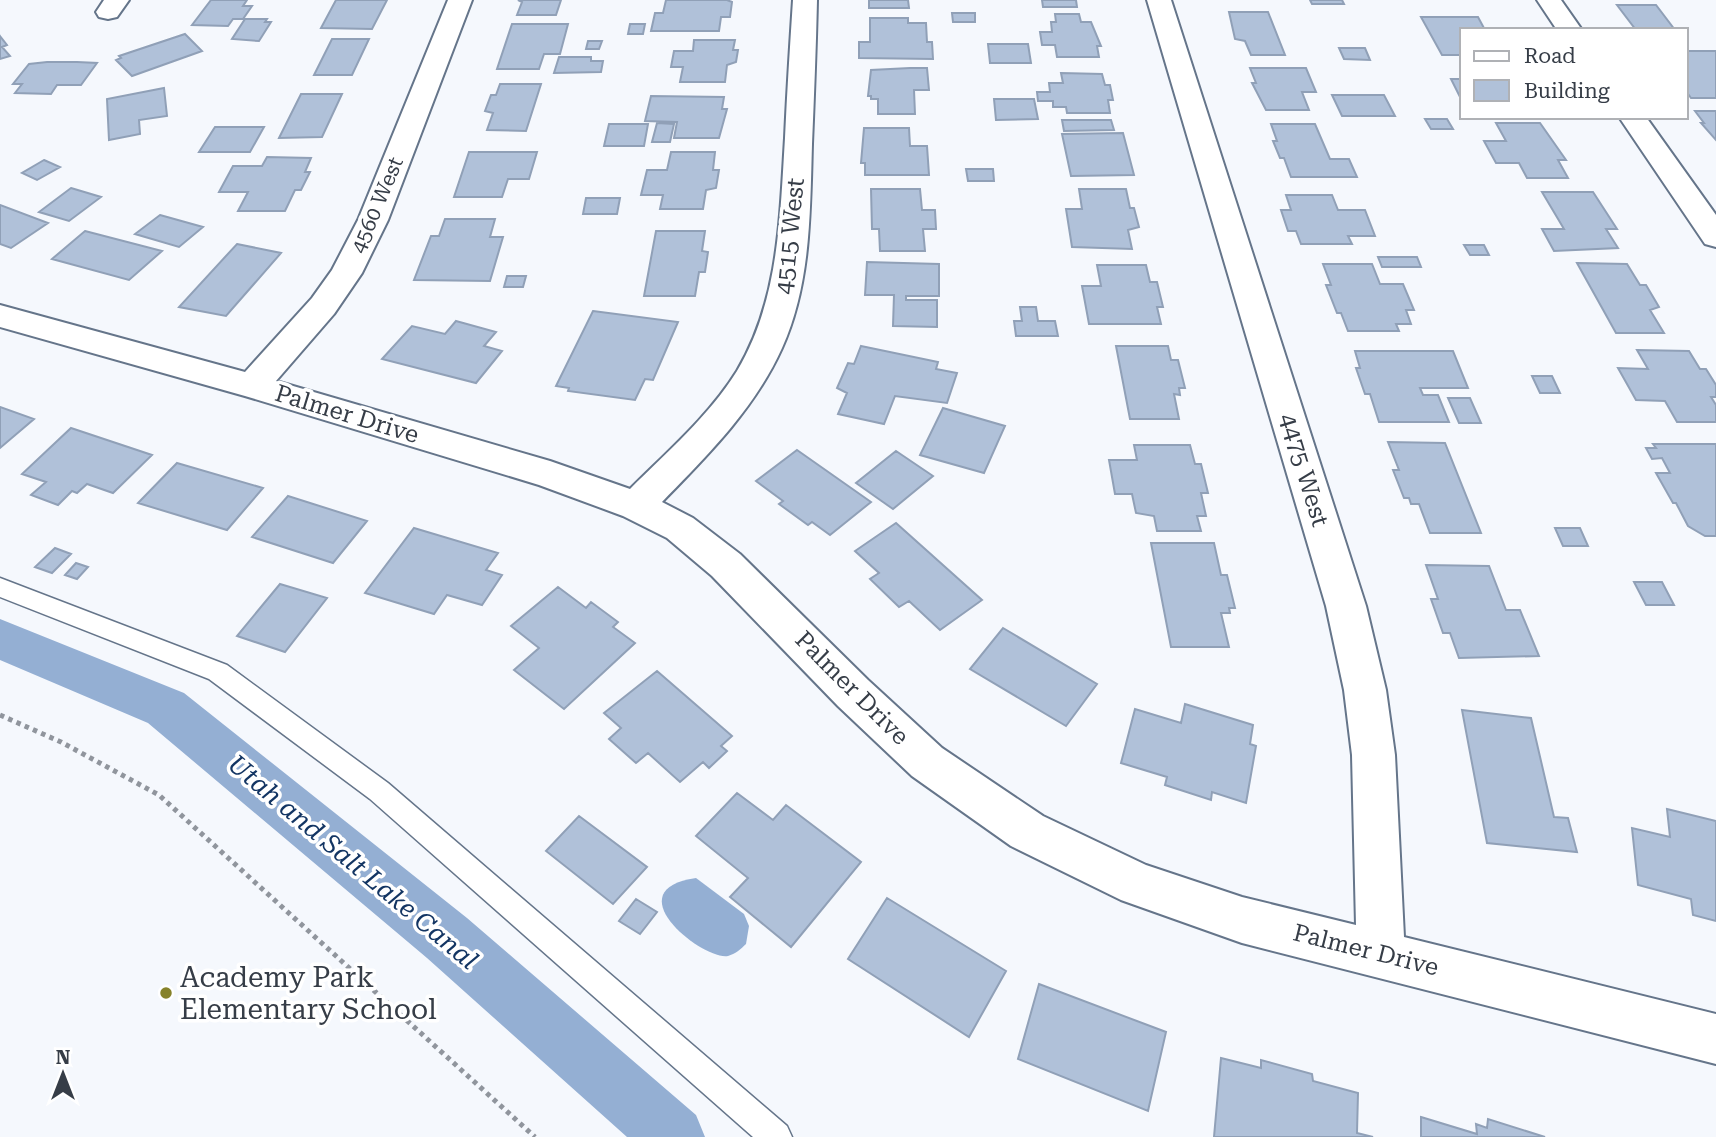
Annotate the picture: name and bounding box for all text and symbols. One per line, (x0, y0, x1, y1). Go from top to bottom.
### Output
legend (1460, 28, 1688, 119)
text: Road (1524, 44, 1576, 68)
text: Building (1524, 79, 1610, 103)
street label: 4560 West (346, 153, 408, 257)
street label: 4515 West (770, 176, 810, 296)
street label: Palmer Drive (272, 379, 422, 449)
street label: 4475 West (1274, 410, 1334, 530)
street label: Palmer Drive (789, 625, 915, 751)
water label: Utah and Salt Lake Canal (222, 749, 484, 975)
street label: Palmer Drive (1290, 918, 1442, 982)
place label: Academy Park Elementary School (180, 961, 437, 1026)
marker: Academy Park Elementary School (158, 985, 174, 1001)
north arrow (28, 1039, 98, 1109)
text: N (56, 1046, 71, 1069)

